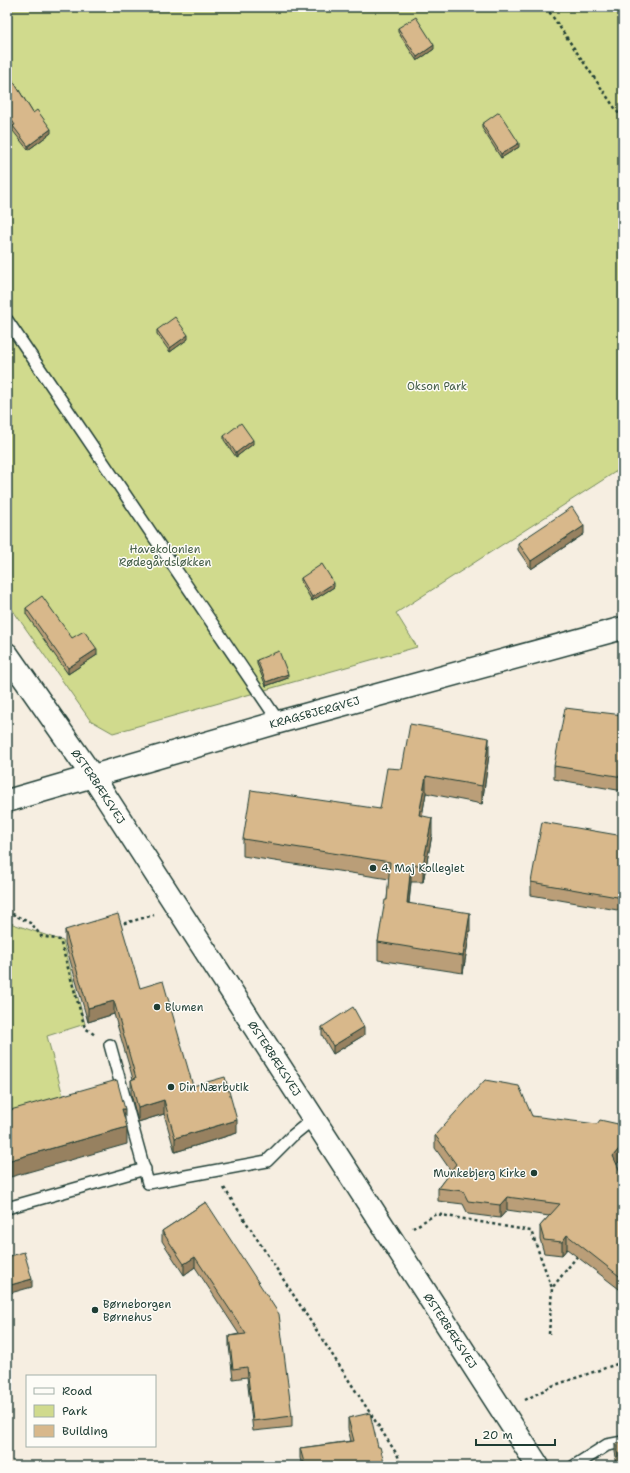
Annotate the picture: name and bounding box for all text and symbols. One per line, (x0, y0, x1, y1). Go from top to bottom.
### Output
park label: Okson Park (407, 379, 467, 394)
park label: Havekolonien Rødegårdsløkken (119, 542, 212, 570)
street label: KRAGSBJERGVEJ (268, 693, 362, 732)
street label: ØSTERBÆKSVEJ (68, 746, 129, 827)
place label: 4. Maj Kollegiet (381, 861, 465, 876)
marker: 4. Maj Kollegiet (368, 863, 378, 873)
place label: Blumen (165, 1000, 204, 1015)
marker: Blumen (152, 1002, 162, 1012)
street label: ØSTERBÆKSVEJ (244, 1018, 304, 1100)
place label: Din Nærbutik (179, 1080, 249, 1095)
marker: Din Nærbutik (166, 1082, 176, 1092)
place label: Munkebjerg Kirke (433, 1166, 526, 1181)
marker: Munkebjerg Kirke (529, 1168, 539, 1178)
street label: ØSTERBÆKSVEJ (420, 1290, 480, 1372)
place label: Børneborgen Børnehus (103, 1297, 171, 1325)
marker: Børneborgen Børnehus (90, 1305, 100, 1315)
legend (26, 1375, 156, 1447)
text: Road (62, 1383, 93, 1399)
text: Park (62, 1403, 88, 1419)
scale bar (476, 1421, 555, 1447)
text: Building (62, 1423, 108, 1439)
text: 20 m (482, 1427, 513, 1443)

